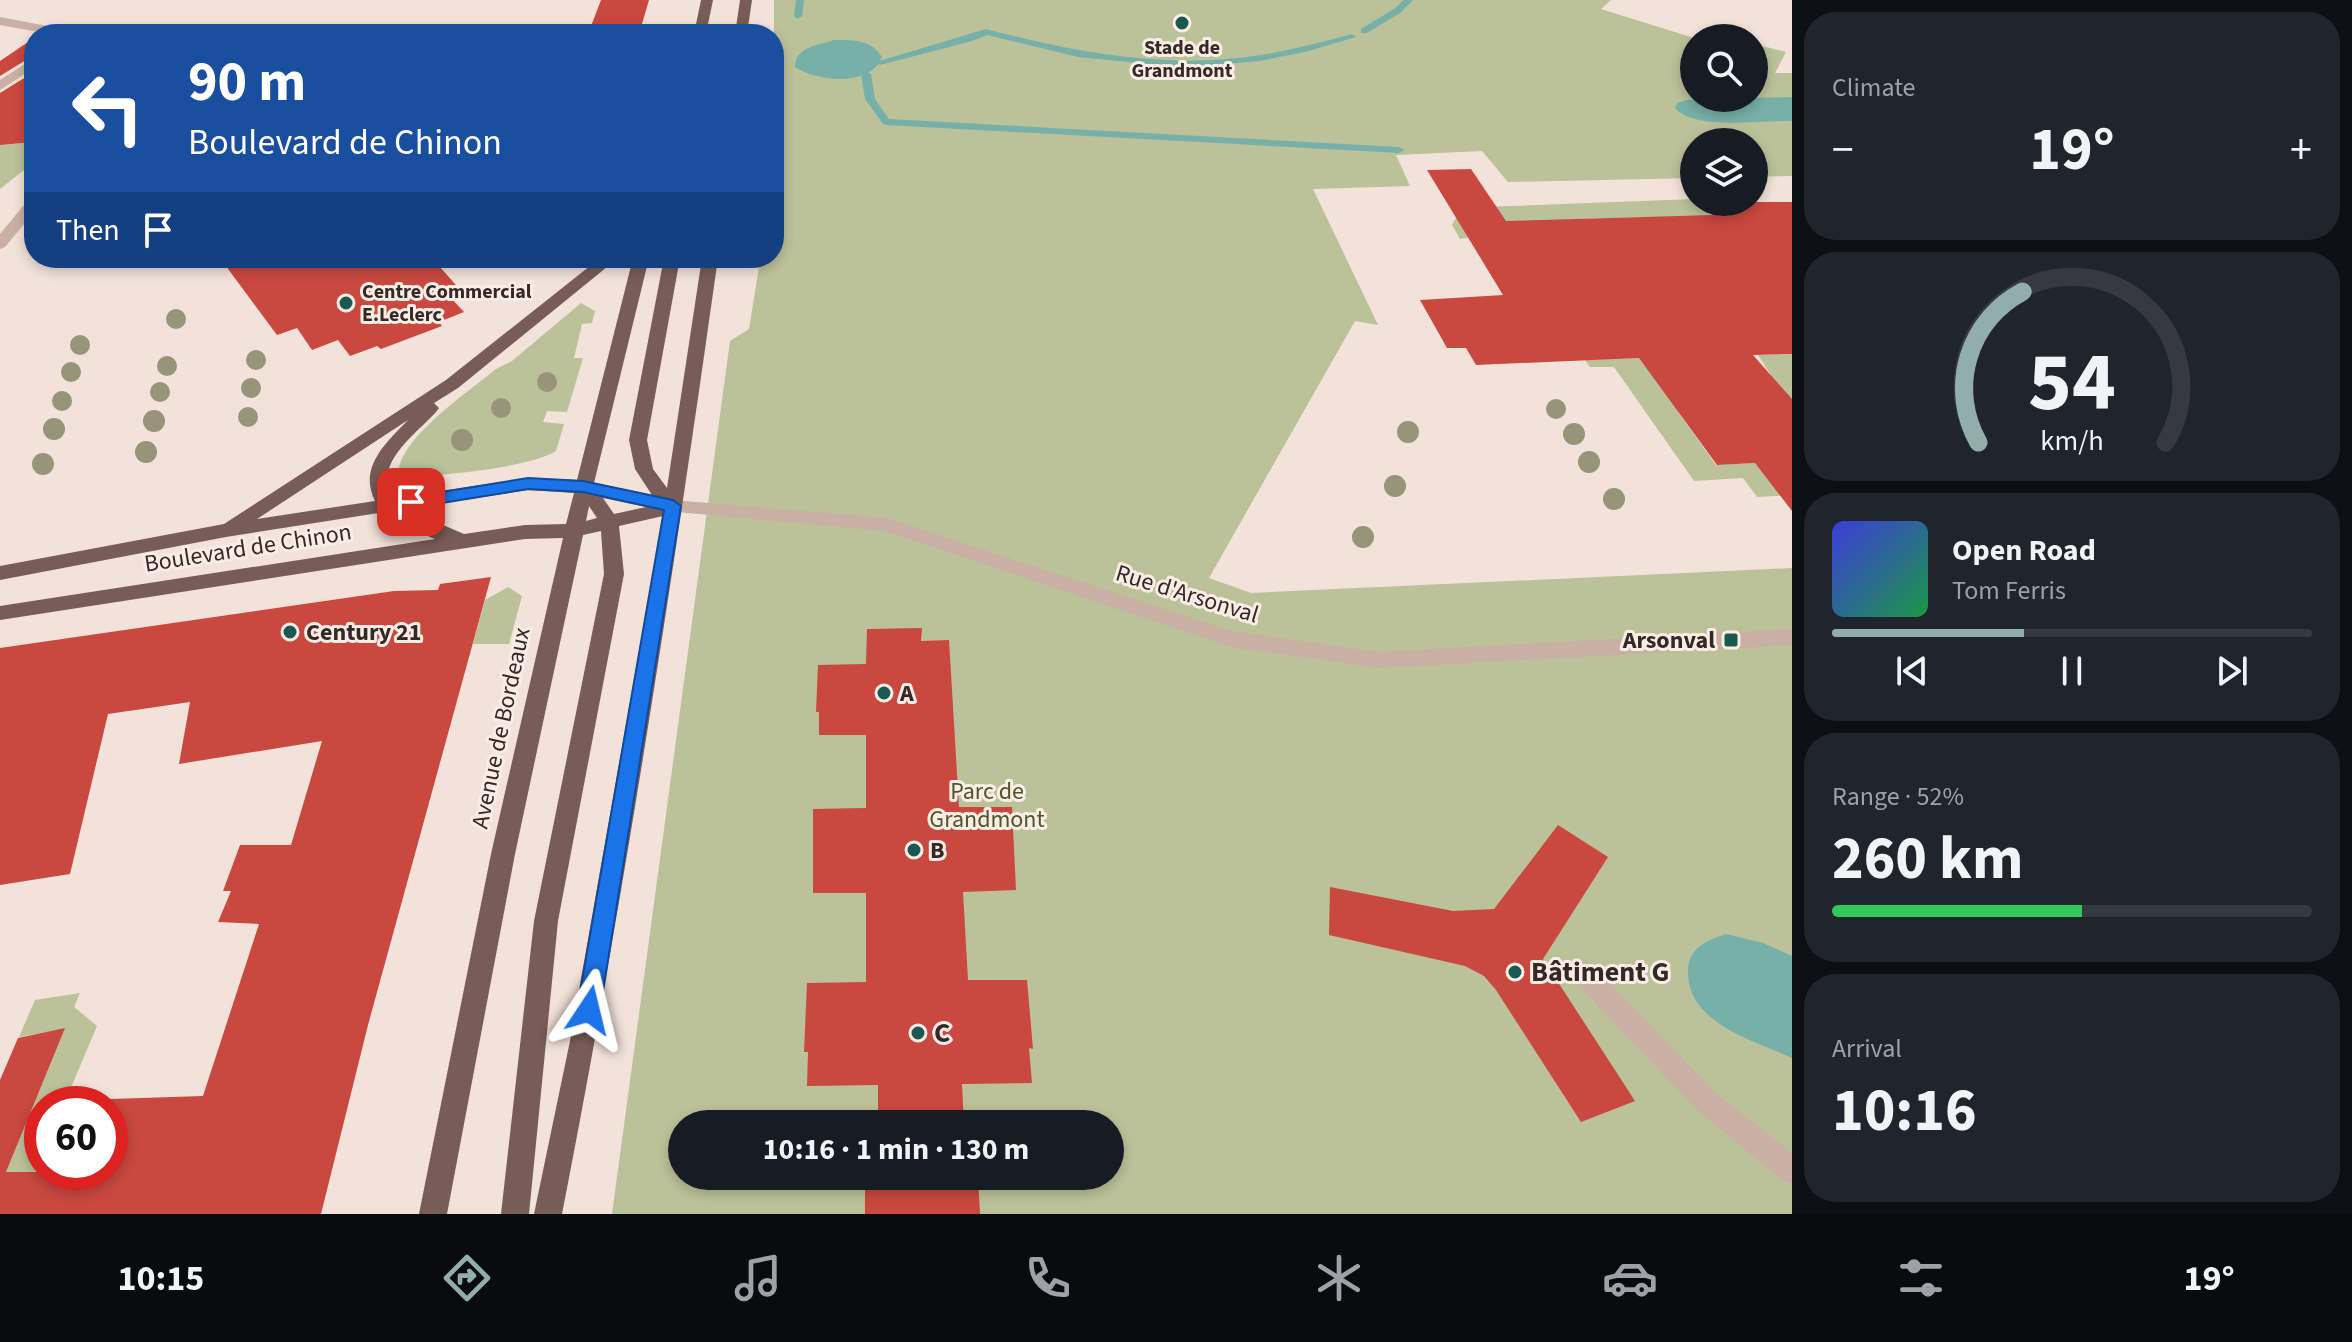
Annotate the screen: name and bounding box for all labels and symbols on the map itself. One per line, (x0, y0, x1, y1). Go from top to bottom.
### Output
marker: Stade de Grandmont (1173, 14, 1191, 32)
place label: Stade de Grandmont (1132, 34, 1233, 85)
place label: Centre Commercial E.Leclerc (362, 278, 532, 329)
marker: Centre Commercial E.Leclerc (337, 294, 355, 312)
pin (377, 468, 445, 536)
street label: Boulevard de Chinon (142, 514, 354, 582)
street label: Rue d'Arsonval (1111, 556, 1263, 632)
place label: Century 21 (306, 615, 421, 650)
marker: Century 21 (281, 623, 299, 641)
place label: Arsonval (1622, 623, 1715, 658)
street label: Avenue de Bordeaux (463, 624, 539, 832)
marker: Arsonval (1722, 631, 1740, 649)
place label: A (899, 676, 914, 711)
marker: A (875, 684, 893, 702)
park label: Parc de Grandmont (929, 774, 1045, 837)
place label: B (930, 833, 945, 868)
marker: B (905, 841, 923, 859)
place label: Bâtiment G (1531, 952, 1669, 992)
marker: Bâtiment G (1506, 963, 1524, 981)
position arrow (547, 968, 631, 1052)
place label: C (934, 1013, 950, 1053)
marker: C (909, 1024, 927, 1042)
speed limit sign: 60 (24, 1086, 128, 1190)

